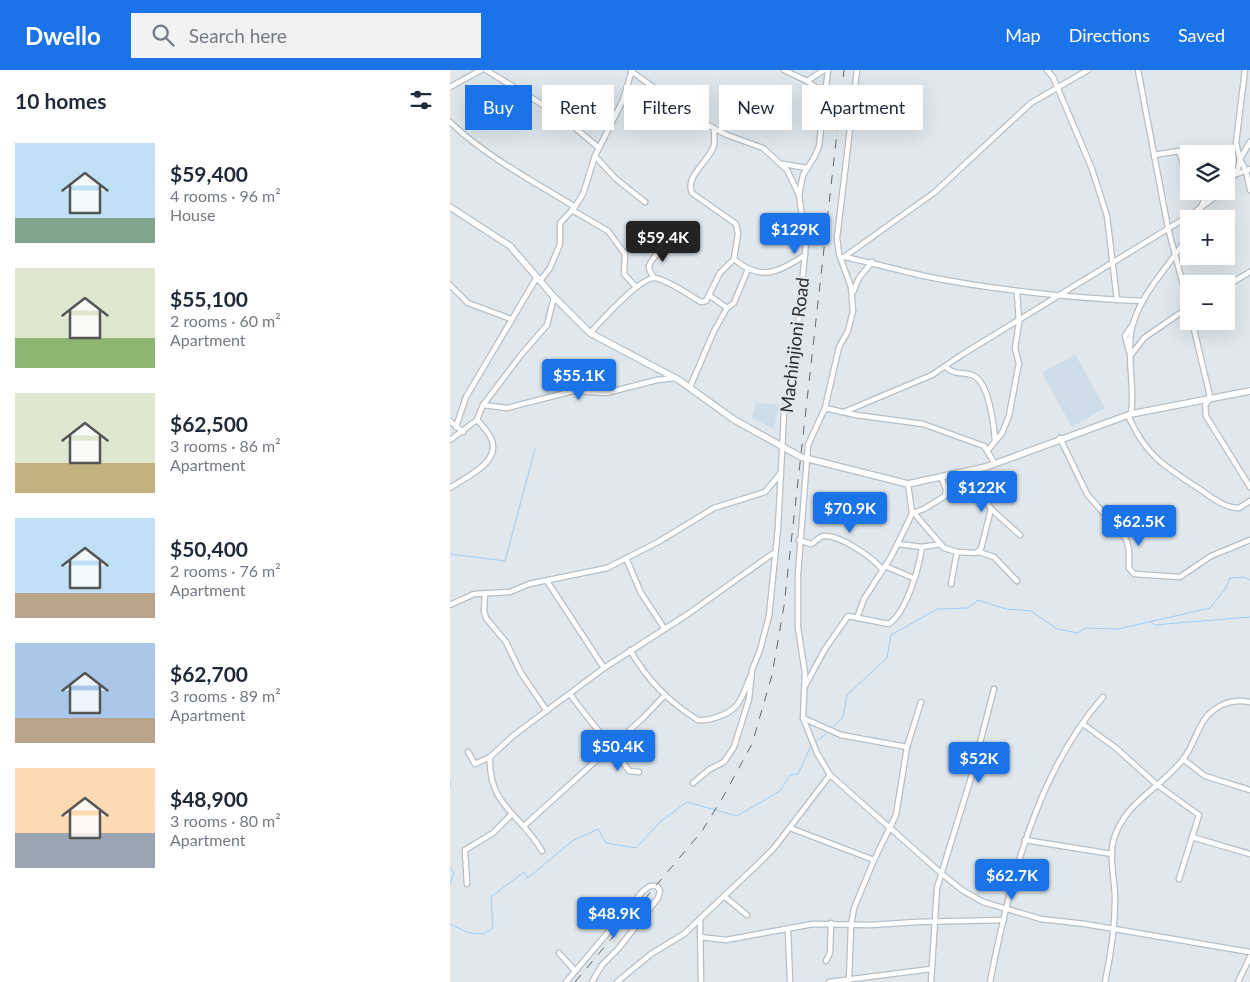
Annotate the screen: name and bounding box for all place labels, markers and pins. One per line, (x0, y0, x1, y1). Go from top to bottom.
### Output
pin: $129K (760, 212, 830, 255)
pin: $59.4K (622, 220, 704, 263)
pin: $55.1K (538, 358, 620, 401)
pin: $122K (947, 470, 1017, 513)
pin: $70.9K (809, 492, 891, 534)
pin: $62.5K (1098, 504, 1180, 547)
pin: $50.4K (577, 730, 659, 772)
pin: $52K (949, 742, 1009, 784)
pin: $62.7K (971, 858, 1053, 901)
pin: $48.9K (573, 896, 655, 939)

